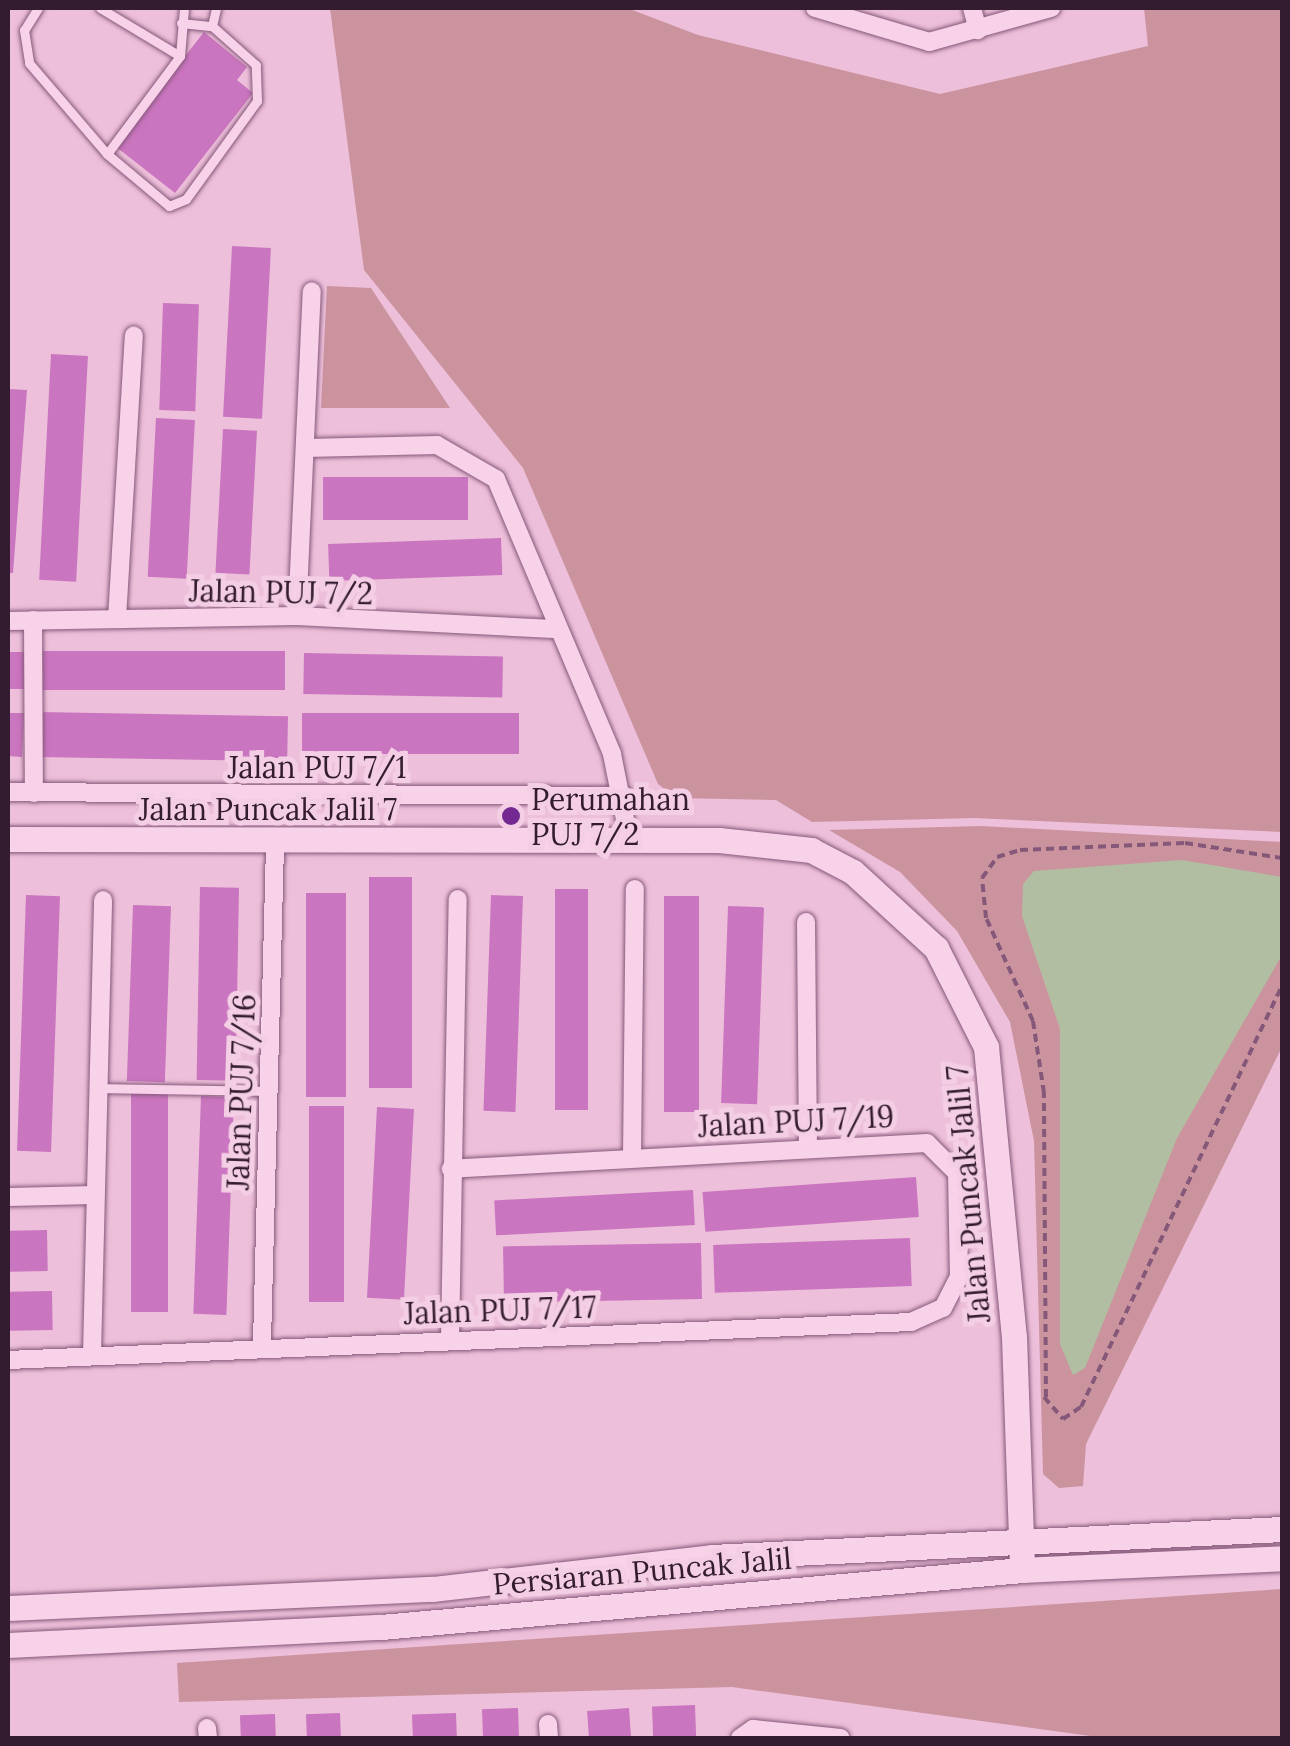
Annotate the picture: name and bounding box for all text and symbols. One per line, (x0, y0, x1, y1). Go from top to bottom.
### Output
street label: Jalan PUJ 7/2 (189, 572, 373, 612)
street label: Jalan PUJ 7/1 (227, 749, 407, 785)
place label: Perumahan PUJ 7/2 (531, 781, 690, 852)
street label: Jalan Puncak Jalil 7 (139, 791, 397, 827)
marker: Perumahan PUJ 7/2 (500, 805, 522, 827)
street label: Jalan PUJ 7/16 (220, 993, 262, 1191)
street label: Jalan Puncak Jalil 7 (939, 1064, 997, 1324)
street label: Jalan PUJ 7/19 (697, 1098, 895, 1144)
street label: Jalan PUJ 7/17 (403, 1289, 597, 1331)
street label: Persiaran Puncak Jalil (491, 1540, 793, 1602)

